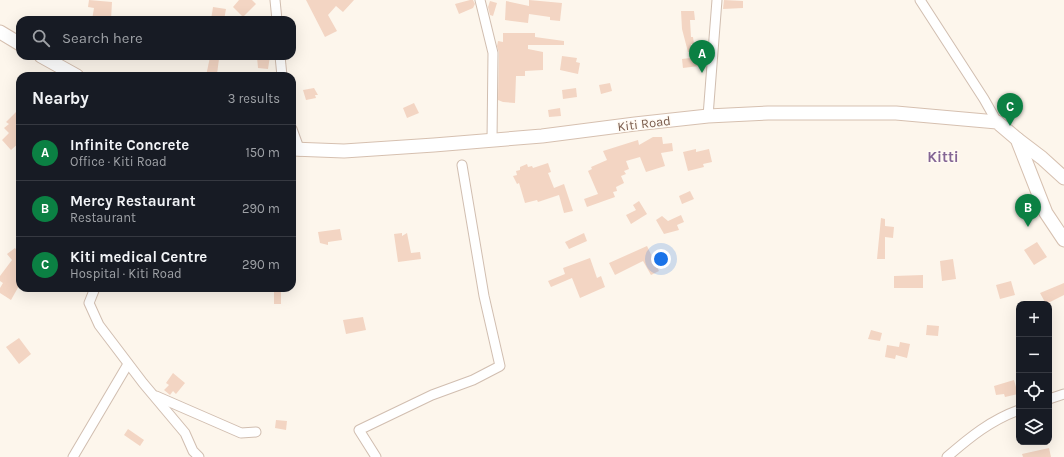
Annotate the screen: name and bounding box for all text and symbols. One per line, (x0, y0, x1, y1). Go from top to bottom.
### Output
search box (16, 16, 296, 60)
icon: search (30, 27, 52, 49)
text: Search here (62, 29, 143, 47)
pin: A (689, 40, 715, 73)
text: Nearby (32, 88, 89, 108)
text: 3 results (228, 91, 280, 106)
pin: C (997, 93, 1023, 126)
street label: Kiti Road (617, 113, 672, 134)
text: Infinite Concrete (70, 136, 189, 154)
text: A (41, 145, 49, 160)
text: 150 m (245, 145, 280, 160)
district label: Kitti (927, 148, 959, 166)
text: Office · Kiti Road (70, 154, 167, 169)
text: Mercy Restaurant (70, 192, 196, 210)
pin: B (1015, 194, 1041, 227)
text: B (41, 201, 49, 216)
text: 290 m (242, 201, 280, 216)
text: Restaurant (70, 210, 136, 225)
text: Kiti medical Centre (70, 248, 207, 266)
your location (651, 249, 671, 269)
text: C (41, 257, 49, 272)
text: 290 m (242, 257, 280, 272)
text: Hospital · Kiti Road (70, 266, 182, 281)
map controls (1016, 301, 1052, 445)
button: + (1016, 301, 1052, 337)
button: − (1016, 337, 1052, 373)
button: locate (1016, 373, 1052, 409)
button: layers (1016, 409, 1052, 445)

